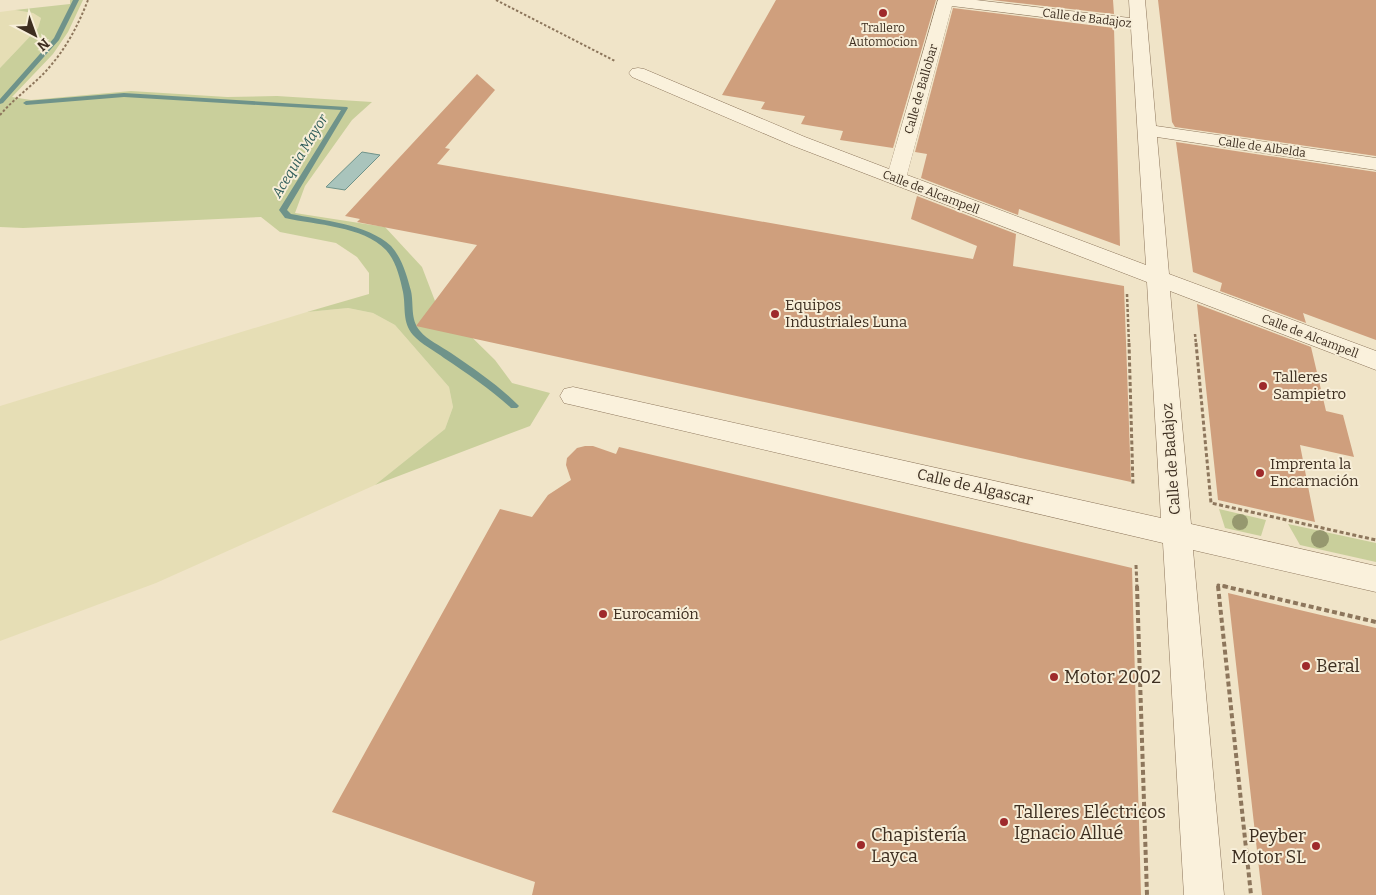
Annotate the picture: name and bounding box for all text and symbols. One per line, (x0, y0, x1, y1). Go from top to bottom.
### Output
street label: Calle de Badajoz (1042, 6, 1132, 30)
marker: Trallero Automocion (877, 7, 889, 19)
north arrow (10, 10, 60, 60)
place label: Trallero Automocion (848, 21, 918, 49)
text: N (33, 34, 53, 55)
street label: Calle de Ballobar (901, 42, 941, 135)
water label: Acequia Mayor (268, 110, 332, 202)
street label: Calle de Albelda (1217, 134, 1307, 160)
street label: Calle de Alcampell (881, 167, 982, 217)
place label: Equipos Industriales Luna (785, 296, 907, 331)
marker: Equipos Industriales Luna (769, 308, 781, 320)
street label: Calle de Alcampell (1260, 311, 1361, 361)
place label: Talleres Sampietro (1273, 368, 1346, 403)
marker: Talleres Sampietro (1257, 380, 1269, 392)
street label: Calle de Badajoz (1158, 403, 1184, 515)
place label: Imprenta la Encarnación (1270, 455, 1359, 490)
street label: Calle de Algascar (915, 465, 1035, 509)
marker: Imprenta la Encarnación (1254, 467, 1266, 479)
place label: Eurocamión (613, 605, 699, 623)
marker: Eurocamión (597, 608, 609, 620)
place label: Beral (1316, 655, 1360, 677)
marker: Beral (1300, 660, 1312, 672)
place label: Motor 2002 (1064, 666, 1161, 688)
marker: Motor 2002 (1048, 671, 1060, 683)
place label: Talleres Eléctricos Ignacio Allué (1014, 801, 1166, 844)
marker: Talleres Eléctricos Ignacio Allué (998, 816, 1010, 828)
place label: Chapistería Layca (871, 824, 967, 867)
place label: Peyber Motor SL (1231, 825, 1306, 868)
marker: Chapistería Layca (855, 839, 867, 851)
marker: Peyber Motor SL (1310, 840, 1322, 852)

